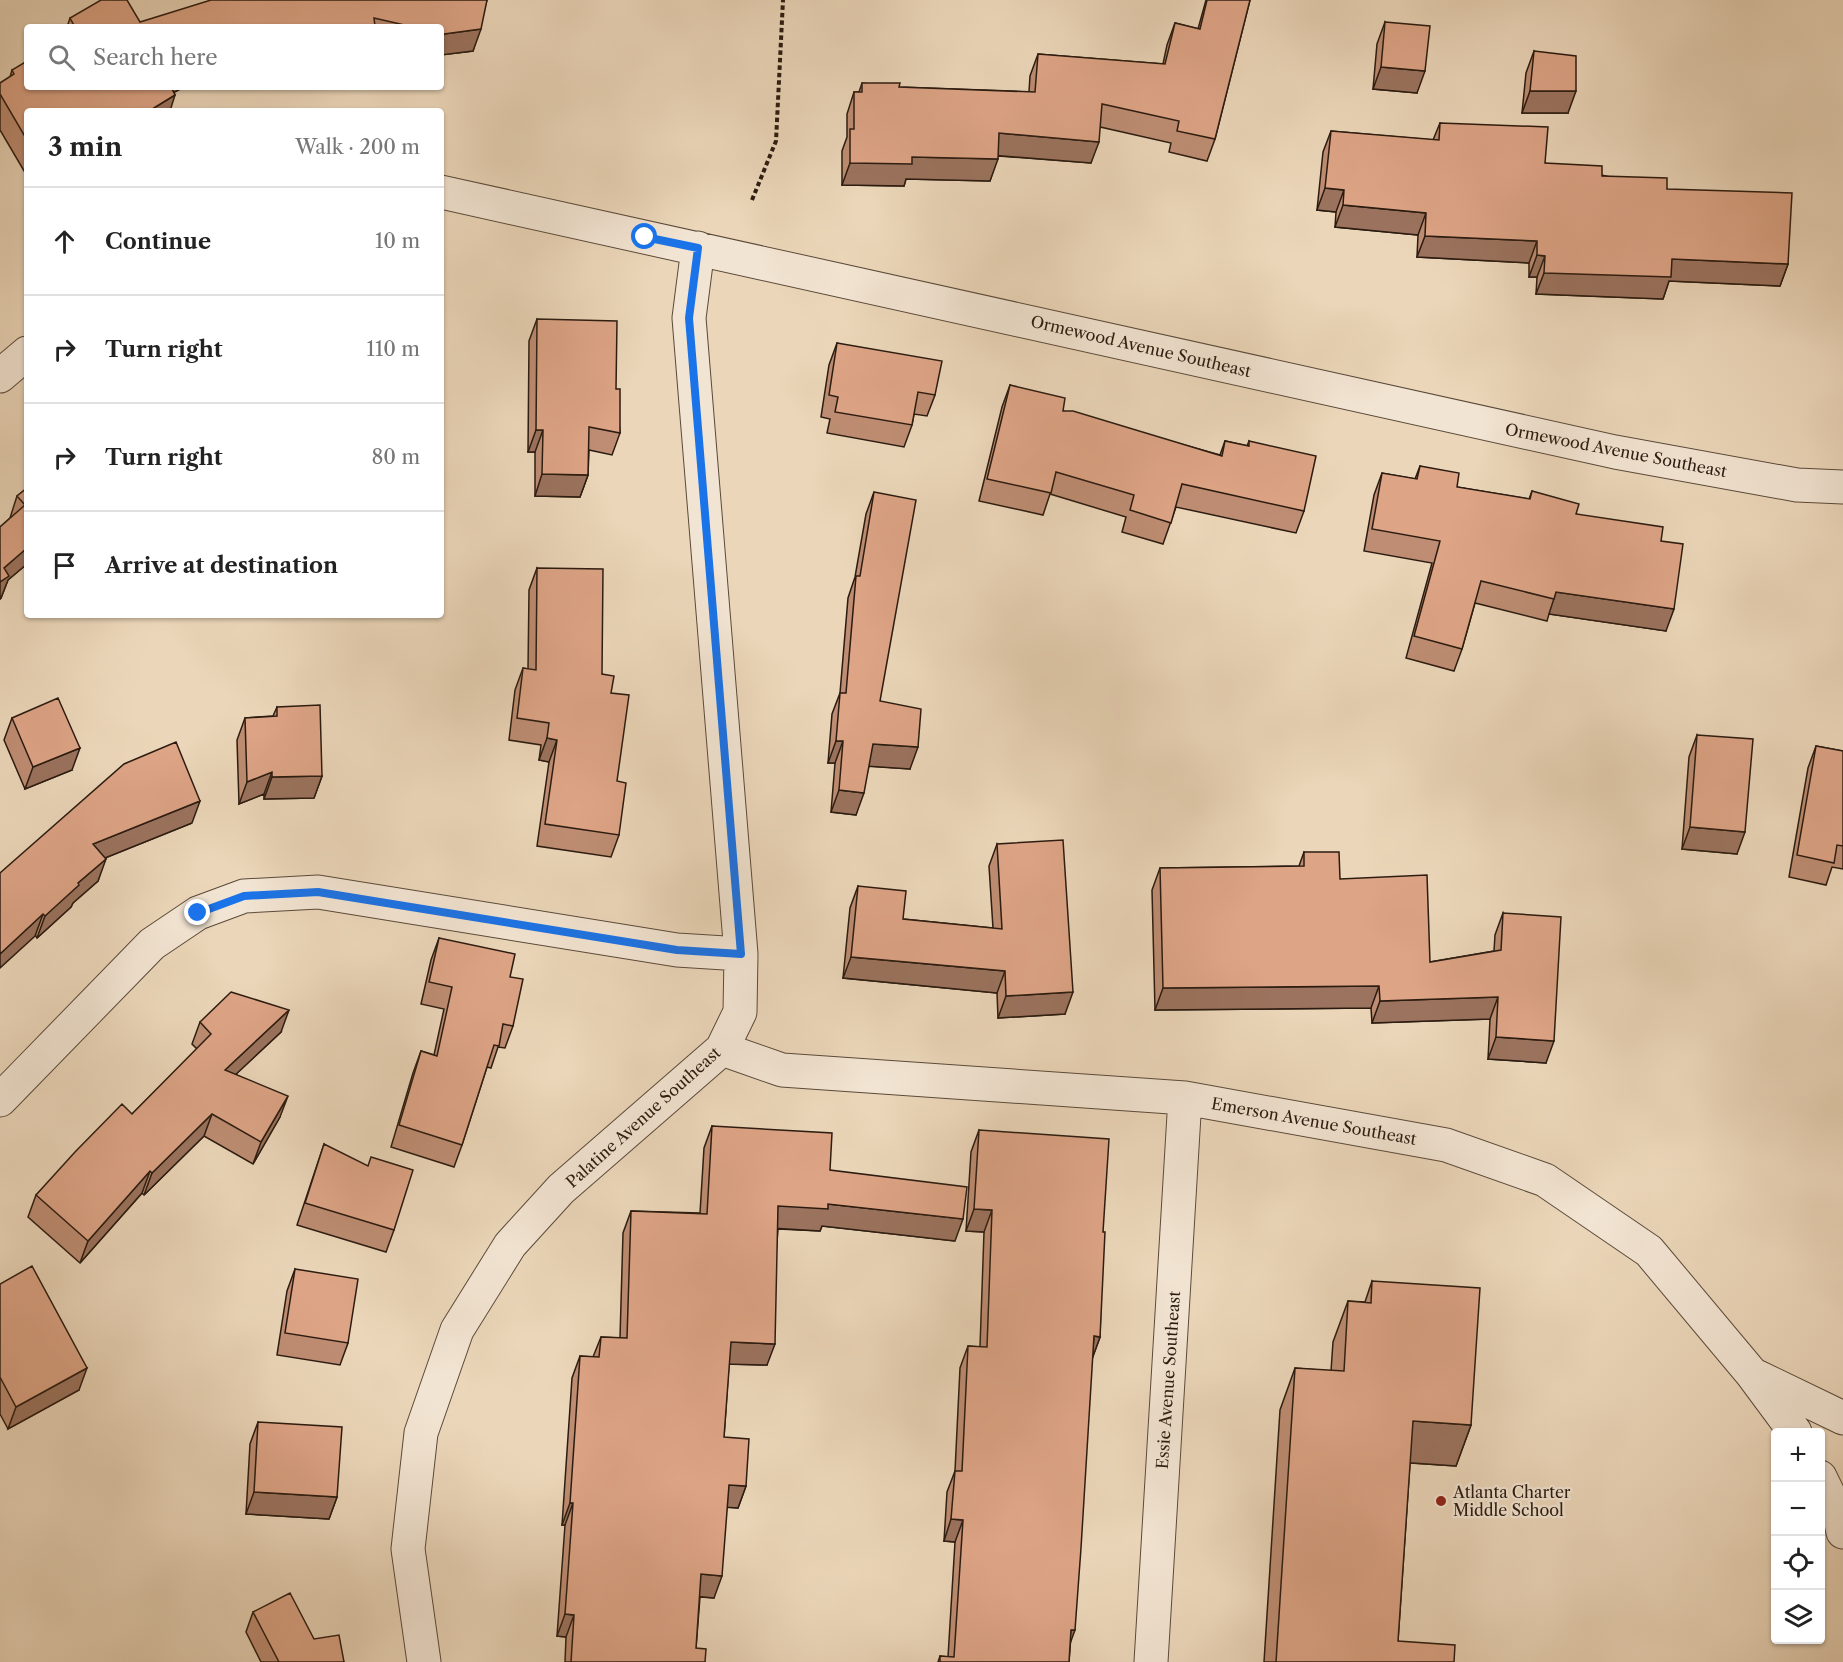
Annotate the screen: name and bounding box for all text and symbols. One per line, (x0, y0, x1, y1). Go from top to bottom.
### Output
search box (24, 24, 444, 90)
icon: search (45, 41, 78, 74)
text: Search here (93, 44, 218, 71)
text: 3 min (48, 131, 122, 163)
text: Walk · 200 m (295, 135, 420, 159)
route start (631, 223, 657, 249)
icon: ahead (48, 225, 81, 258)
text: Continue (105, 228, 211, 255)
text: 10 m (375, 229, 420, 253)
street label: Ormewood Avenue Southeast (1029, 311, 1253, 381)
icon: right (48, 333, 81, 366)
text: Turn right (105, 336, 223, 363)
text: 110 m (367, 337, 420, 361)
street label: Ormewood Avenue Southeast (1503, 419, 1729, 481)
icon: right (48, 441, 81, 474)
text: Turn right (105, 444, 223, 471)
text: 80 m (372, 445, 420, 469)
icon: arrive (48, 549, 81, 582)
text: Arrive at destination (105, 552, 338, 579)
route end (184, 899, 210, 925)
street label: Palatine Avenue Southeast (562, 1042, 725, 1192)
street label: Emerson Avenue Southeast (1210, 1093, 1419, 1149)
street label: Essie Avenue Southeast (1152, 1290, 1184, 1470)
map controls (1771, 1428, 1825, 1644)
button: + (1771, 1428, 1825, 1482)
place label: Atlanta Charter Middle School (1452, 1482, 1571, 1520)
button: − (1771, 1482, 1825, 1536)
marker: Atlanta Charter Middle School (1434, 1494, 1448, 1508)
button: locate (1771, 1536, 1825, 1590)
button: layers (1771, 1590, 1825, 1644)

